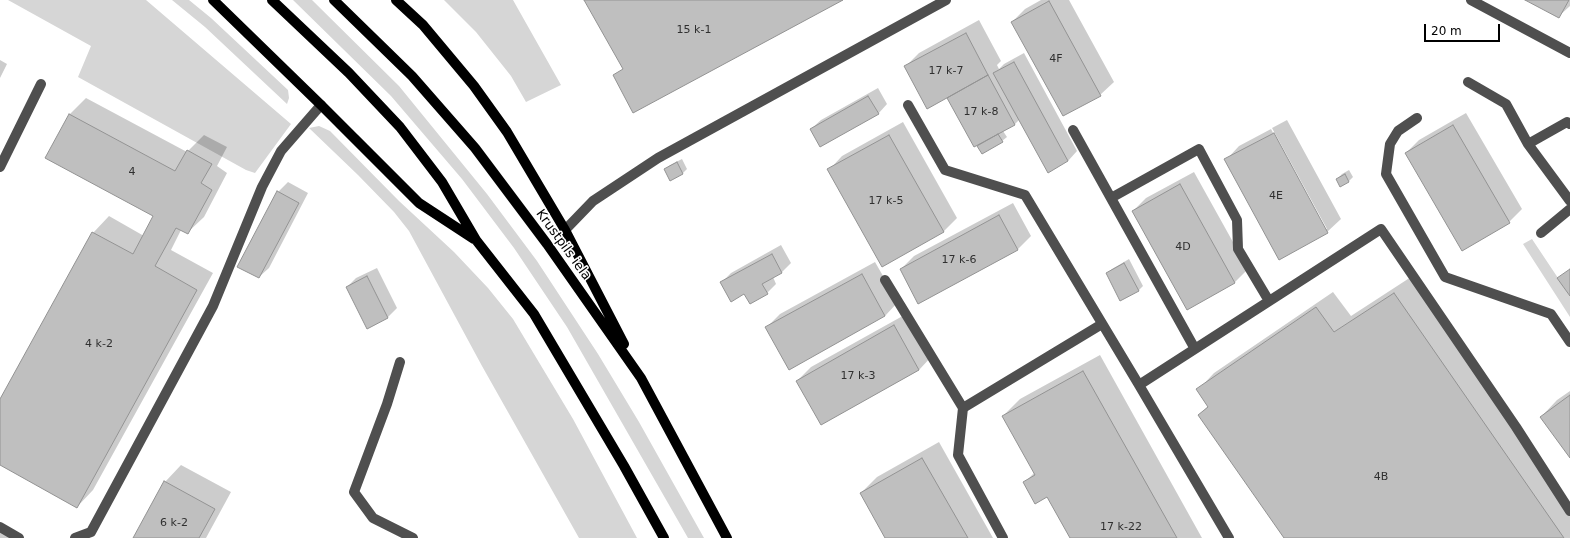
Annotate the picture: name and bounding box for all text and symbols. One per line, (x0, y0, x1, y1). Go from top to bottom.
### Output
scale bar (1426, 16, 1502, 42)
house number: 15 k-1 (677, 23, 711, 37)
text: 20 m (1431, 24, 1462, 38)
house number: 4F (1049, 52, 1063, 66)
house number: 17 k-7 (929, 64, 963, 78)
house number: 17 k-8 (964, 105, 998, 119)
house number: 4 (129, 165, 135, 179)
house number: 4E (1269, 189, 1283, 203)
house number: 17 k-5 (869, 194, 903, 208)
street label: Krustpils iela (532, 207, 594, 283)
house number: 4D (1175, 240, 1191, 254)
house number: 17 k-6 (942, 253, 976, 267)
house number: 4 k-2 (85, 337, 113, 351)
house number: 17 k-3 (841, 369, 875, 383)
house number: 4B (1374, 470, 1388, 484)
house number: 6 k-2 (160, 516, 188, 530)
house number: 17 k-22 (1100, 520, 1142, 534)

